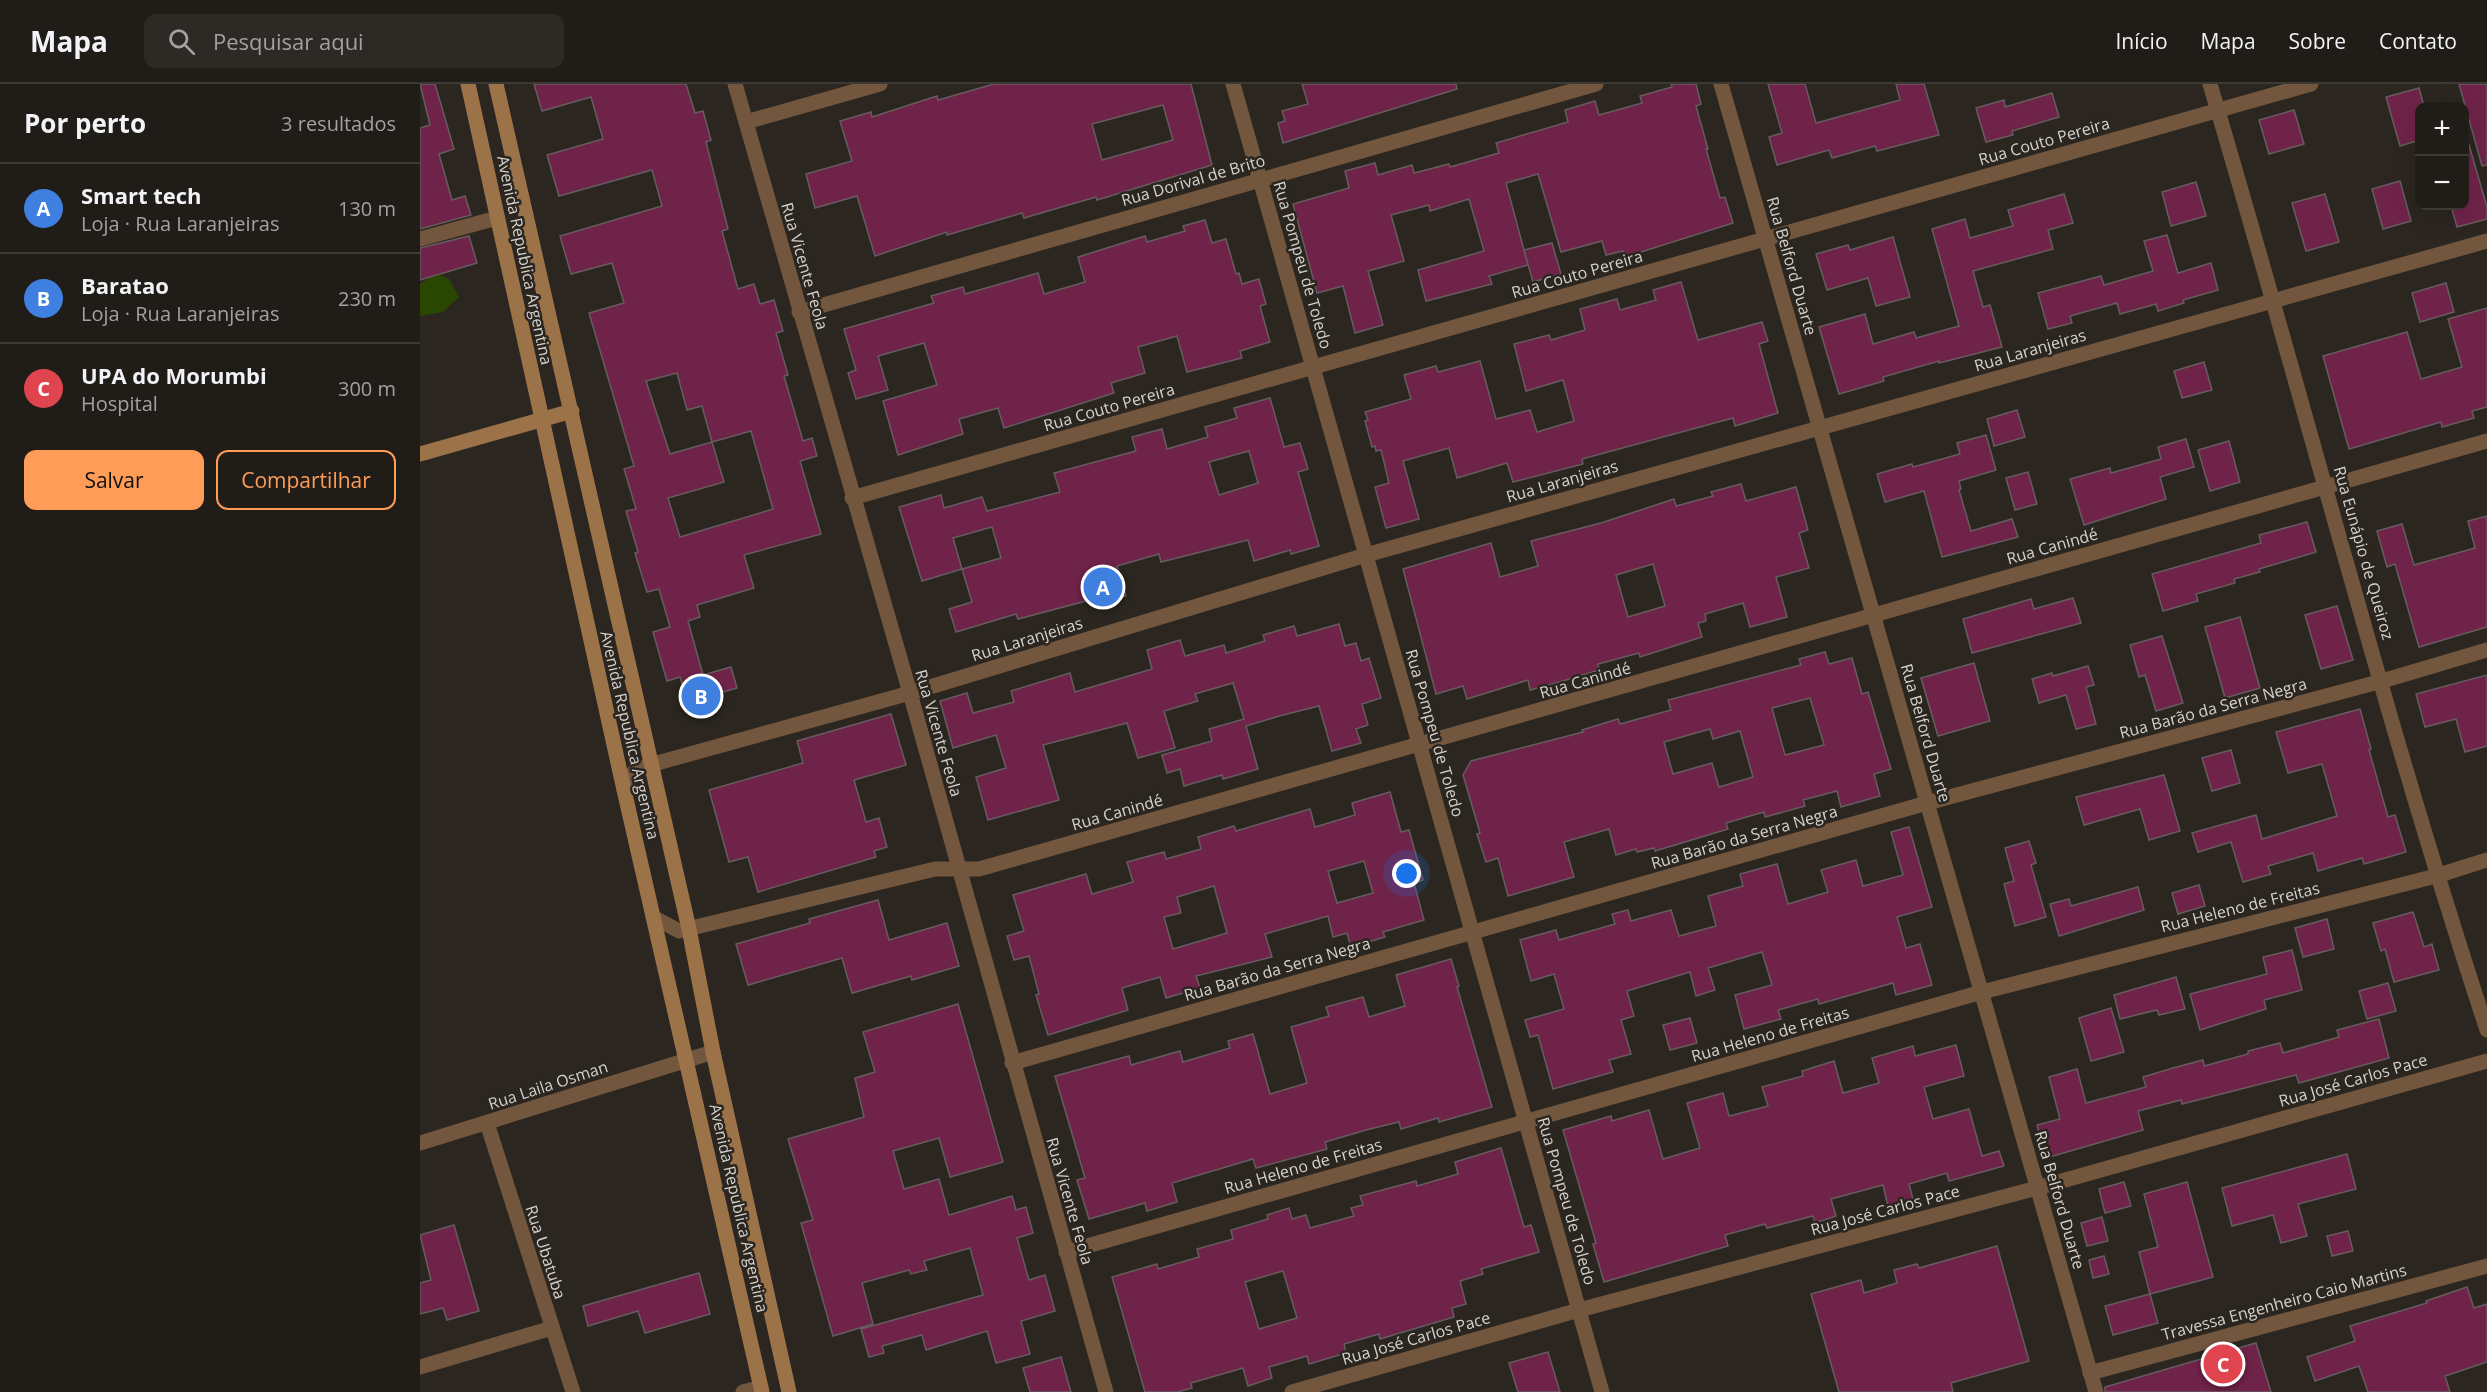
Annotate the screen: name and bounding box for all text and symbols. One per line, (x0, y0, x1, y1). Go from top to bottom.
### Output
search box (144, 14, 564, 68)
text: Mapa (30, 22, 108, 60)
icon: search (165, 25, 198, 58)
text: Pesquisar aqui (213, 26, 364, 56)
text: Início (2115, 27, 2168, 55)
text: Mapa (2201, 27, 2256, 55)
text: Sobre (2289, 27, 2346, 55)
text: Contato (2379, 27, 2457, 55)
map controls (2415, 102, 2469, 210)
button: + (2415, 102, 2469, 156)
text: Por perto (24, 105, 146, 141)
text: 3 resultados (281, 110, 396, 137)
street label: Rua Couto Pereira (1976, 112, 2112, 170)
street label: Rua Dorival de Brito (1118, 149, 1268, 211)
street label: Avenida Republica Argentina (492, 153, 558, 367)
button: − (2415, 156, 2469, 210)
street label: Rua Pompeu de Toledo (1269, 179, 1337, 351)
text: Smart tech (81, 180, 202, 210)
street label: Rua Belford Duarte (1762, 194, 1822, 338)
text: A (37, 195, 50, 222)
text: 130 m (338, 195, 396, 222)
street label: Rua Vicente Feola (776, 200, 834, 332)
text: Loja · Rua Laranjeiras (81, 210, 279, 237)
street label: Rua Couto Pereira (1509, 245, 1645, 303)
text: Baratao (81, 270, 169, 300)
text: B (37, 285, 50, 312)
text: 230 m (338, 285, 396, 312)
text: Loja · Rua Laranjeiras (81, 300, 279, 327)
street label: Rua Laranjeiras (1972, 324, 2088, 376)
text: UPA do Morumbi (81, 360, 267, 390)
text: C (37, 375, 50, 402)
text: 300 m (338, 375, 396, 402)
street label: Rua Couto Pereira (1041, 378, 1177, 436)
text: Hospital (81, 390, 158, 417)
button: Salvar (24, 450, 204, 510)
button: Compartilhar (216, 450, 396, 510)
street label: Rua Laranjeiras (1504, 455, 1620, 507)
street label: Rua Eunápio de Queiroz (2329, 464, 2399, 642)
street label: Rua Canindé (2004, 522, 2100, 570)
pin: A (1084, 564, 1122, 610)
street label: Rua Laranjeiras (969, 612, 1085, 666)
street label: Avenida Republica Argentina (595, 629, 665, 841)
street label: Rua Pompeu de Toledo (1401, 647, 1469, 819)
street label: Rua Canindé (1537, 656, 1633, 704)
street label: Rua Belford Duarte (1896, 661, 1956, 805)
street label: Rua Vicente Feola (910, 667, 968, 799)
street label: Rua Barão da Serra Negra (2117, 672, 2309, 744)
pin: B (682, 674, 720, 718)
street label: Rua Canindé (1069, 788, 1165, 836)
street label: Rua Barão da Serra Negra (1648, 800, 1840, 874)
your location (1392, 859, 1421, 888)
street label: Rua Heleno de Freitas (2158, 877, 2322, 937)
street label: Rua Barão da Serra Negra (1181, 932, 1373, 1006)
street label: Rua Heleno de Freitas (1689, 1001, 1851, 1067)
street label: Rua José Carlos Pace (2276, 1048, 2430, 1112)
street label: Rua Laila Osman (485, 1055, 611, 1115)
street label: Avenida Republica Argentina (704, 1102, 774, 1314)
street label: Rua Pompeu de Toledo (1533, 1115, 1601, 1287)
street label: Rua Belford Duarte (2030, 1128, 2090, 1272)
street label: Rua Heleno de Freitas (1222, 1133, 1384, 1199)
street label: Rua Vicente Feola (1041, 1135, 1099, 1267)
street label: Rua José Carlos Pace (1808, 1180, 1962, 1240)
street label: Rua Ubatuba (521, 1202, 571, 1302)
street label: Travessa Engenheiro Caio Martins (2159, 1259, 2409, 1345)
street label: Rua José Carlos Pace (1339, 1306, 1493, 1370)
pin: C (2204, 1342, 2242, 1386)

